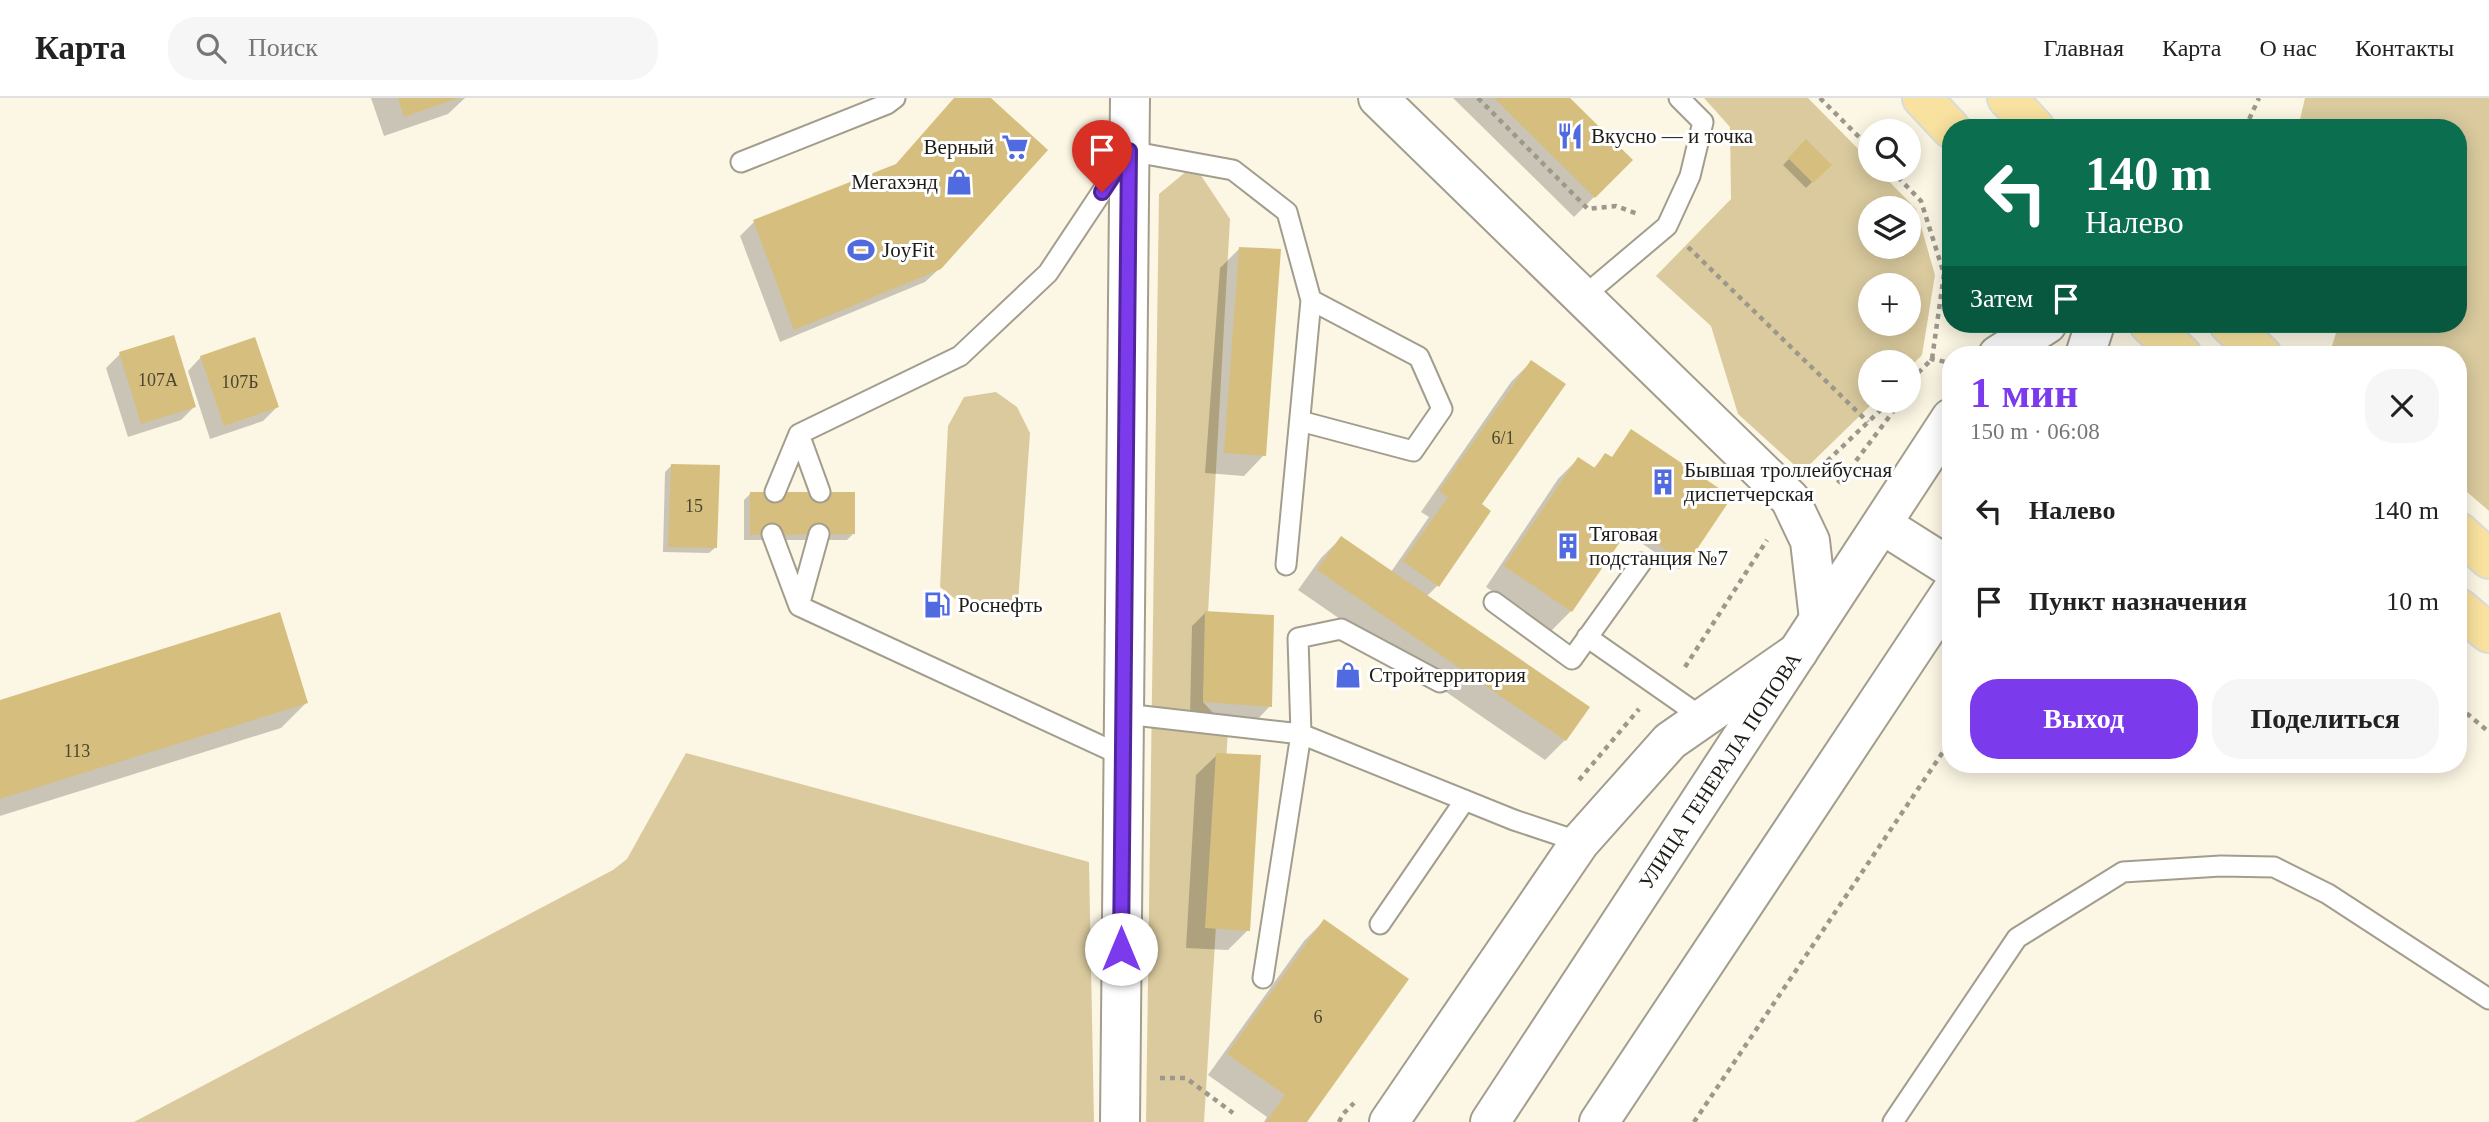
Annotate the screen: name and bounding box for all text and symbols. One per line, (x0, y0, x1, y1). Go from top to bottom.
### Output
search box (168, 17, 658, 80)
icon: search (192, 29, 230, 67)
text: Карта (35, 30, 126, 66)
text: Поиск (248, 33, 318, 62)
text: Главная (2043, 35, 2124, 61)
text: Карта (2162, 35, 2221, 61)
text: О нас (2259, 35, 2317, 61)
text: Контакты (2355, 35, 2454, 61)
map controls (1858, 119, 1921, 413)
button: search (1858, 119, 1921, 182)
pin (1072, 120, 1132, 192)
restaurant icon: Вкусно — и точка (1555, 121, 1585, 151)
place label: Вкусно — и точка (1591, 124, 1754, 148)
icon: arrive (1083, 131, 1121, 169)
supermarket icon: Верный (1000, 132, 1030, 162)
place label: Верный (924, 135, 994, 159)
text: 140 m (2085, 146, 2212, 201)
icon: left (1970, 147, 2061, 238)
shop icon: Мегахэнд (944, 167, 974, 197)
place label: Мегахэнд (851, 170, 938, 194)
button: layers (1858, 196, 1921, 259)
text: Налево (2085, 204, 2184, 240)
sports icon: JoyFit (846, 235, 876, 265)
place label: JoyFit (882, 238, 935, 262)
button: + (1858, 273, 1921, 336)
icon: arrive (2047, 280, 2085, 318)
text: Затем (1970, 284, 2033, 313)
button: − (1858, 350, 1921, 413)
button: close (2365, 369, 2439, 443)
house number: 107А (138, 370, 178, 390)
text: 1 мин (1970, 370, 2079, 416)
house number: 107Б (221, 372, 259, 392)
text: 150 m · 06:08 (1970, 419, 2100, 444)
house number: 6/1 (1491, 428, 1515, 448)
place label: Бывшая троллейбусная диспетчерская (1684, 458, 1892, 506)
building icon: Бывшая троллейбусная диспетчерская (1648, 467, 1678, 497)
icon: left (1970, 492, 2008, 530)
house number: 15 (685, 496, 703, 516)
text: Налево (2029, 496, 2115, 525)
text: 140 m (2373, 496, 2439, 525)
place label: Тяговая подстанция №7 (1589, 522, 1728, 570)
building icon: Тяговая подстанция №7 (1553, 531, 1583, 561)
icon: arrive (1970, 583, 2008, 621)
text: Пункт назначения (2029, 587, 2247, 616)
text: 10 m (2386, 587, 2439, 616)
fuel station icon: Роснефть (922, 590, 952, 620)
place label: Роснефть (958, 593, 1043, 617)
street label: УЛИЦА ГЕНЕРАЛА ПОПОВА (1634, 647, 1807, 893)
shop icon: Стройтерритория (1333, 660, 1363, 690)
place label: Стройтерритория (1369, 663, 1526, 687)
button: Выход (1970, 679, 2198, 759)
button: Поделиться (2212, 679, 2439, 759)
house number: 113 (64, 741, 90, 761)
position arrow (1084, 912, 1158, 986)
house number: 6 (1314, 1007, 1323, 1027)

